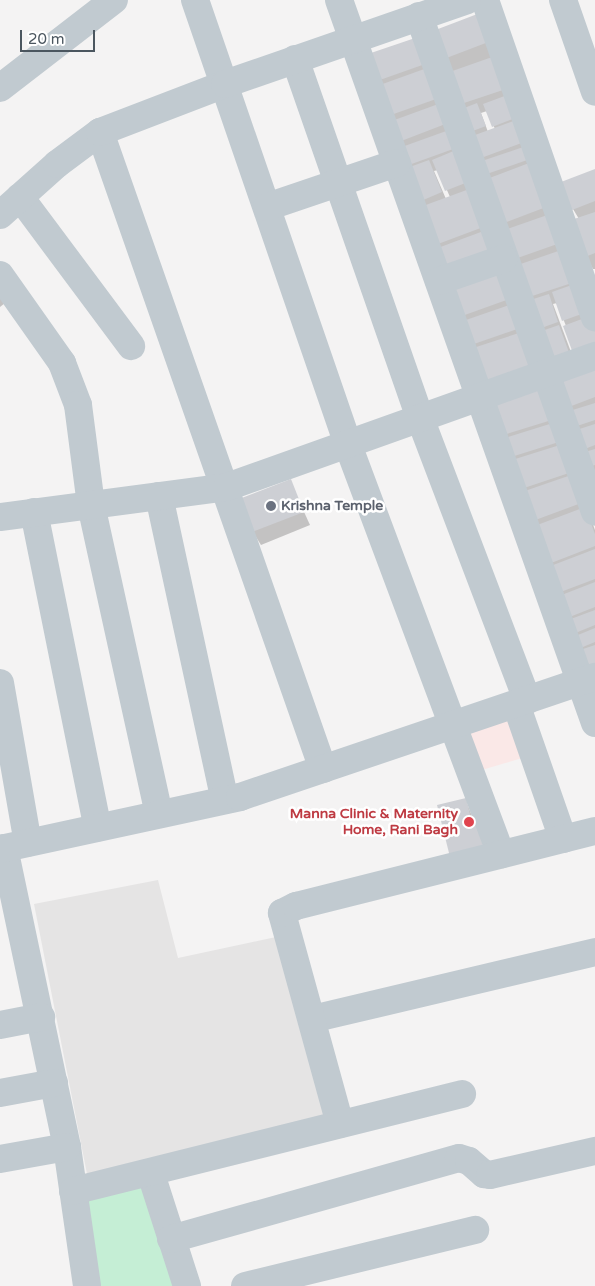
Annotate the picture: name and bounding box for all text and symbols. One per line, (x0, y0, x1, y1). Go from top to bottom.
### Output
scale bar (22, 20, 98, 52)
text: 20 m (28, 30, 65, 48)
place label: Krishna Temple (281, 498, 383, 514)
marker: Krishna Temple (265, 500, 277, 512)
place label: Manna Clinic & Maternity Home, Rani Bagh (290, 806, 458, 839)
marker: Manna Clinic & Maternity Home, Rani Bagh (462, 815, 476, 829)

